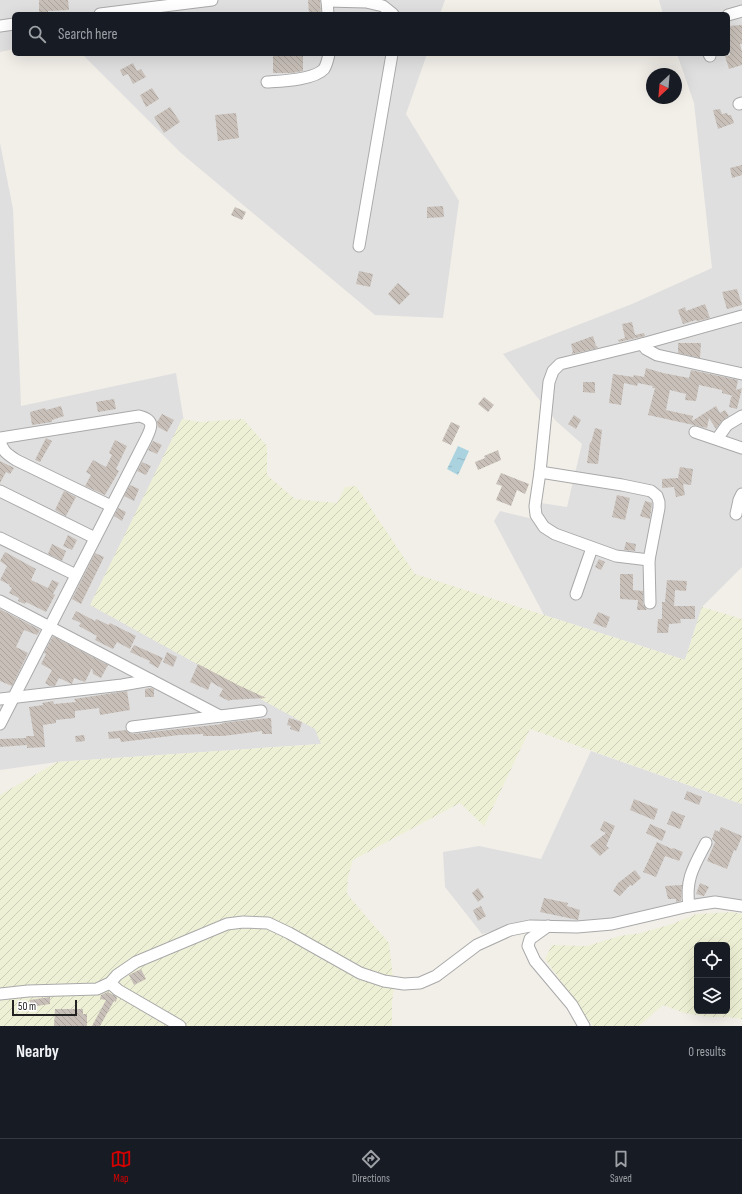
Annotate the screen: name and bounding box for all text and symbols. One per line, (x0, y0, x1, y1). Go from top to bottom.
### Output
search box (12, 12, 730, 56)
icon: search (26, 23, 48, 45)
text: Search here (58, 25, 118, 44)
north arrow (646, 68, 682, 104)
map controls (694, 942, 730, 1014)
button: locate (694, 942, 730, 978)
button: layers (694, 978, 730, 1014)
scale bar (12, 998, 77, 1017)
text: 50 m (18, 1000, 36, 1013)
text: Nearby (16, 1042, 59, 1062)
text: 0 results (688, 1044, 726, 1060)
tab: Map (110, 1148, 132, 1185)
tab: Directions (352, 1148, 390, 1185)
tab: Saved (610, 1148, 632, 1185)

